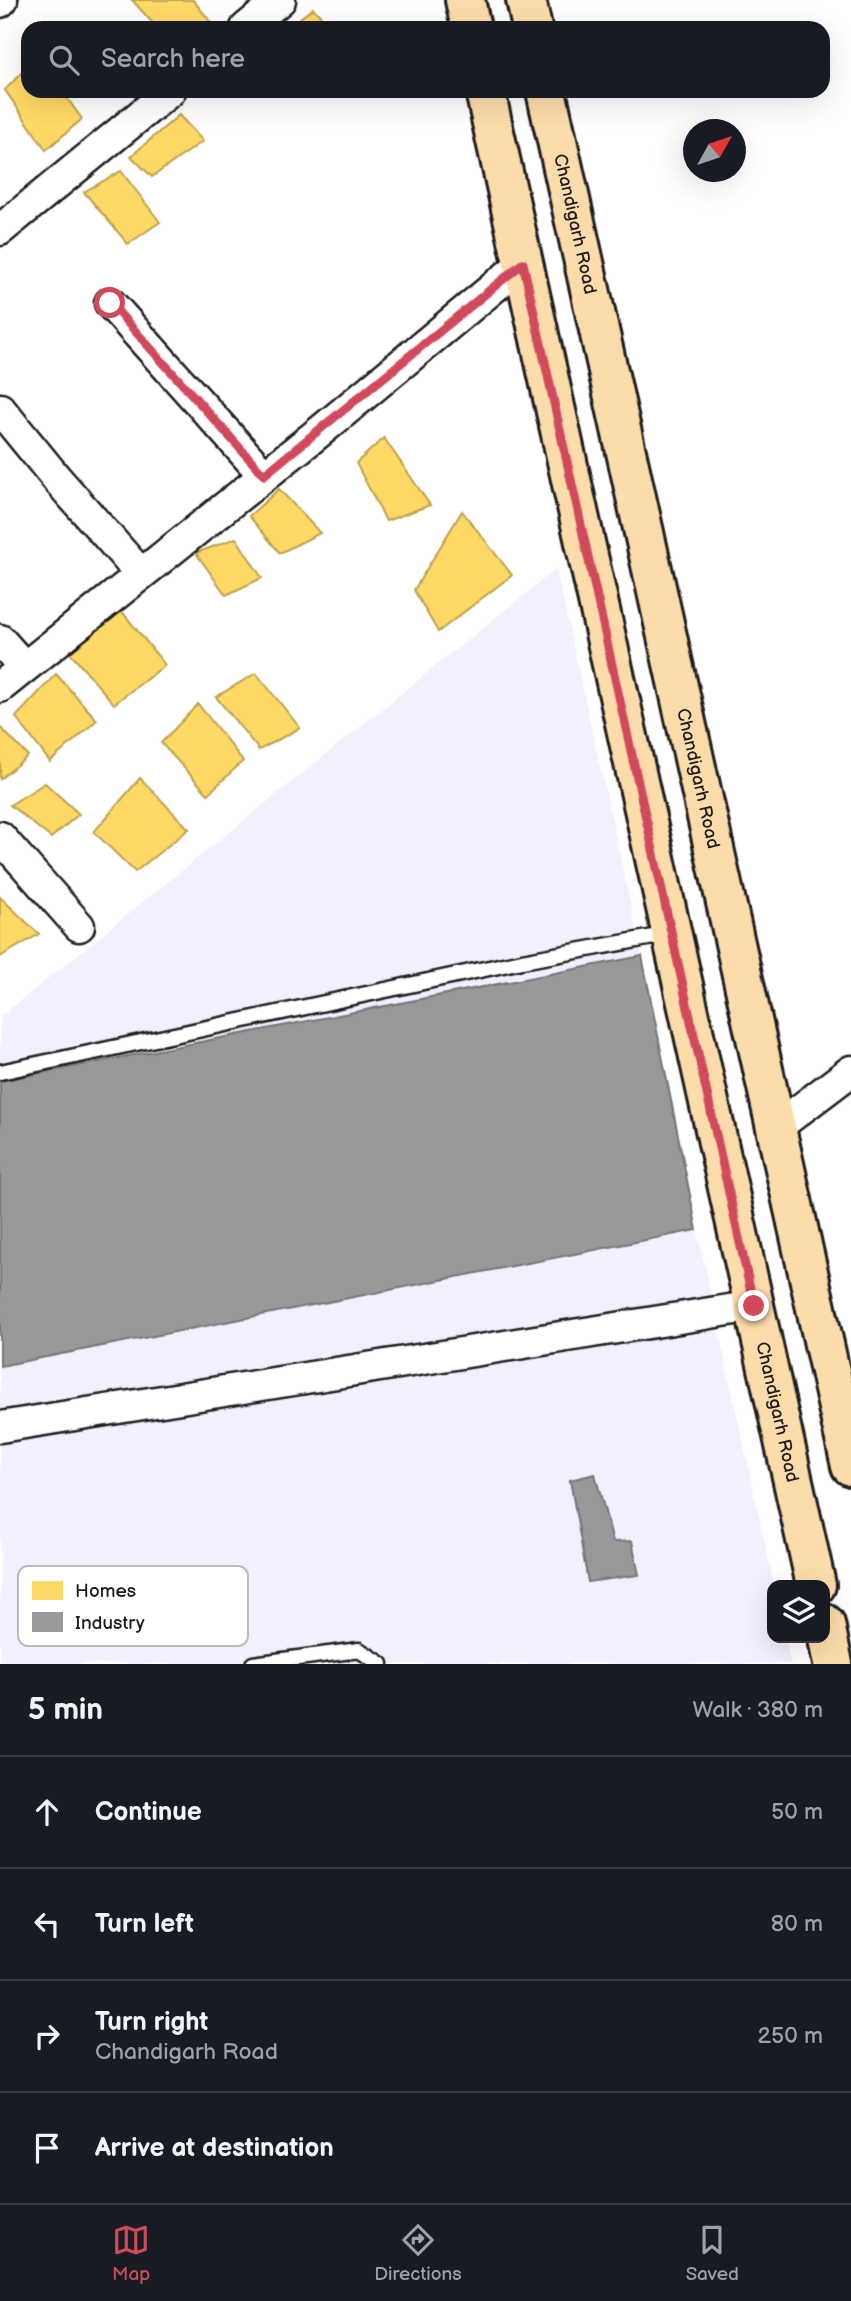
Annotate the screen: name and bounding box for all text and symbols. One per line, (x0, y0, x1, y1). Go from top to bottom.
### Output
search box (21, 21, 830, 98)
icon: search (45, 41, 83, 79)
text: Search here (101, 44, 245, 75)
north arrow (683, 119, 746, 182)
street label: Chandigarh Road (550, 152, 601, 296)
route start (94, 287, 125, 318)
street label: Chandigarh Road (673, 706, 724, 850)
route end (738, 1290, 769, 1321)
street label: Chandigarh Road (752, 1340, 803, 1484)
legend (18, 1566, 248, 1646)
text: Homes (75, 1580, 136, 1603)
map controls (767, 1580, 830, 1643)
button: layers (767, 1580, 830, 1643)
text: Industry (75, 1612, 145, 1635)
text: 5 min (28, 1692, 103, 1728)
text: Walk · 380 m (693, 1696, 823, 1724)
icon: ahead (28, 1793, 66, 1831)
text: Continue (95, 1797, 202, 1828)
text: 50 m (771, 1798, 823, 1826)
icon: left (28, 1905, 66, 1943)
text: Turn left (95, 1909, 194, 1940)
text: 80 m (771, 1910, 823, 1938)
text: Turn right (95, 2007, 208, 2038)
icon: right (28, 2017, 66, 2055)
text: 250 m (757, 2022, 823, 2050)
text: Chandigarh Road (95, 2038, 278, 2066)
icon: arrive (28, 2129, 66, 2167)
text: Arrive at destination (95, 2133, 334, 2164)
tab: Map (112, 2221, 150, 2286)
tab: Directions (374, 2221, 462, 2286)
tab: Saved (686, 2221, 739, 2286)

